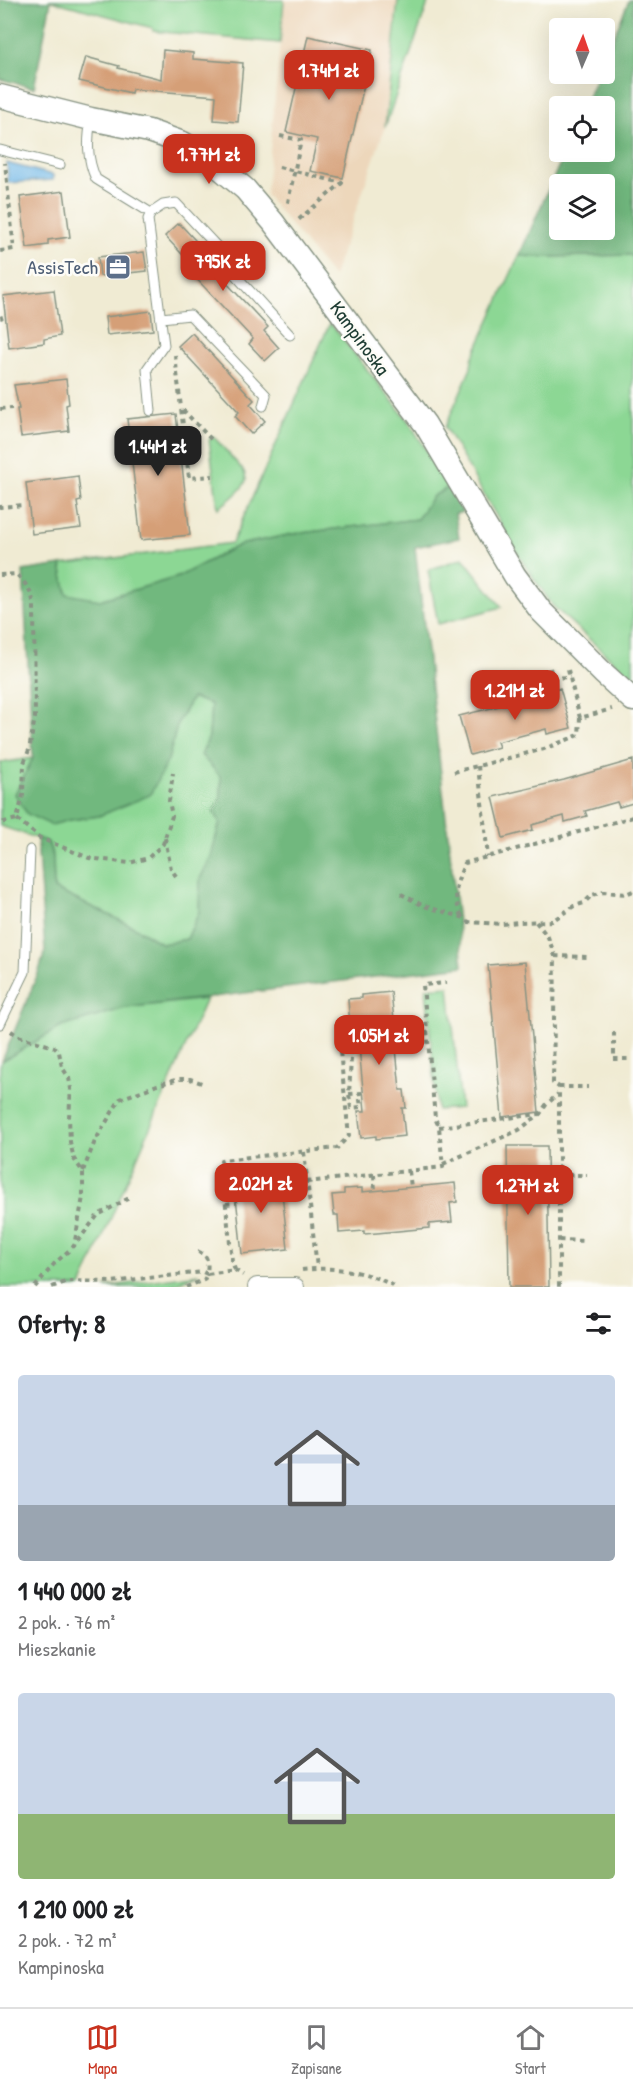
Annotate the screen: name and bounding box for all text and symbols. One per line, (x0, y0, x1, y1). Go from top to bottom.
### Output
north arrow (549, 18, 615, 84)
map controls (549, 18, 615, 240)
pin: 1.74M zł (267, 50, 391, 101)
text: 1.74M zł (298, 56, 360, 83)
button: locate (549, 96, 615, 162)
pin: 1.77M zł (147, 134, 271, 185)
text: 1.77M zł (177, 140, 241, 167)
button: layers (549, 174, 615, 240)
pin: 795K zł (168, 241, 278, 292)
text: 795K zł (195, 247, 251, 274)
office icon: AssisTech (103, 252, 133, 282)
place label: AssisTech (27, 253, 98, 280)
street label: Kampinoska (324, 295, 397, 381)
pin: 1.44M zł (96, 426, 220, 477)
text: 1.44M zł (128, 432, 188, 459)
pin: 1.21M zł (453, 670, 577, 721)
text: 1.21M zł (485, 676, 545, 703)
pin: 1.05M zł (317, 1015, 441, 1066)
text: 1.05M zł (348, 1021, 410, 1048)
pin: 2.02M zł (199, 1163, 323, 1214)
pin: 1.27M zł (466, 1165, 590, 1216)
text: 2.02M zł (229, 1169, 293, 1196)
text: 1.27M zł (496, 1171, 560, 1198)
text: Oferty: 8 (18, 1306, 105, 1341)
icon: filters (582, 1307, 615, 1340)
icon: home (263, 1414, 371, 1522)
text: 1 440 000 zł (18, 1573, 132, 1608)
text: 2 pok. · 76 m² (18, 1608, 115, 1635)
text: Mieszkanie (18, 1635, 96, 1662)
icon: home (263, 1732, 371, 1840)
text: 1 210 000 zł (18, 1891, 135, 1926)
text: 2 pok. · 72 m² (18, 1926, 116, 1953)
text: Kampinoska (18, 1953, 104, 1980)
tab: Mapa (86, 2021, 119, 2079)
tab: Zapisane (291, 2021, 342, 2079)
tab: Start (514, 2021, 547, 2079)

